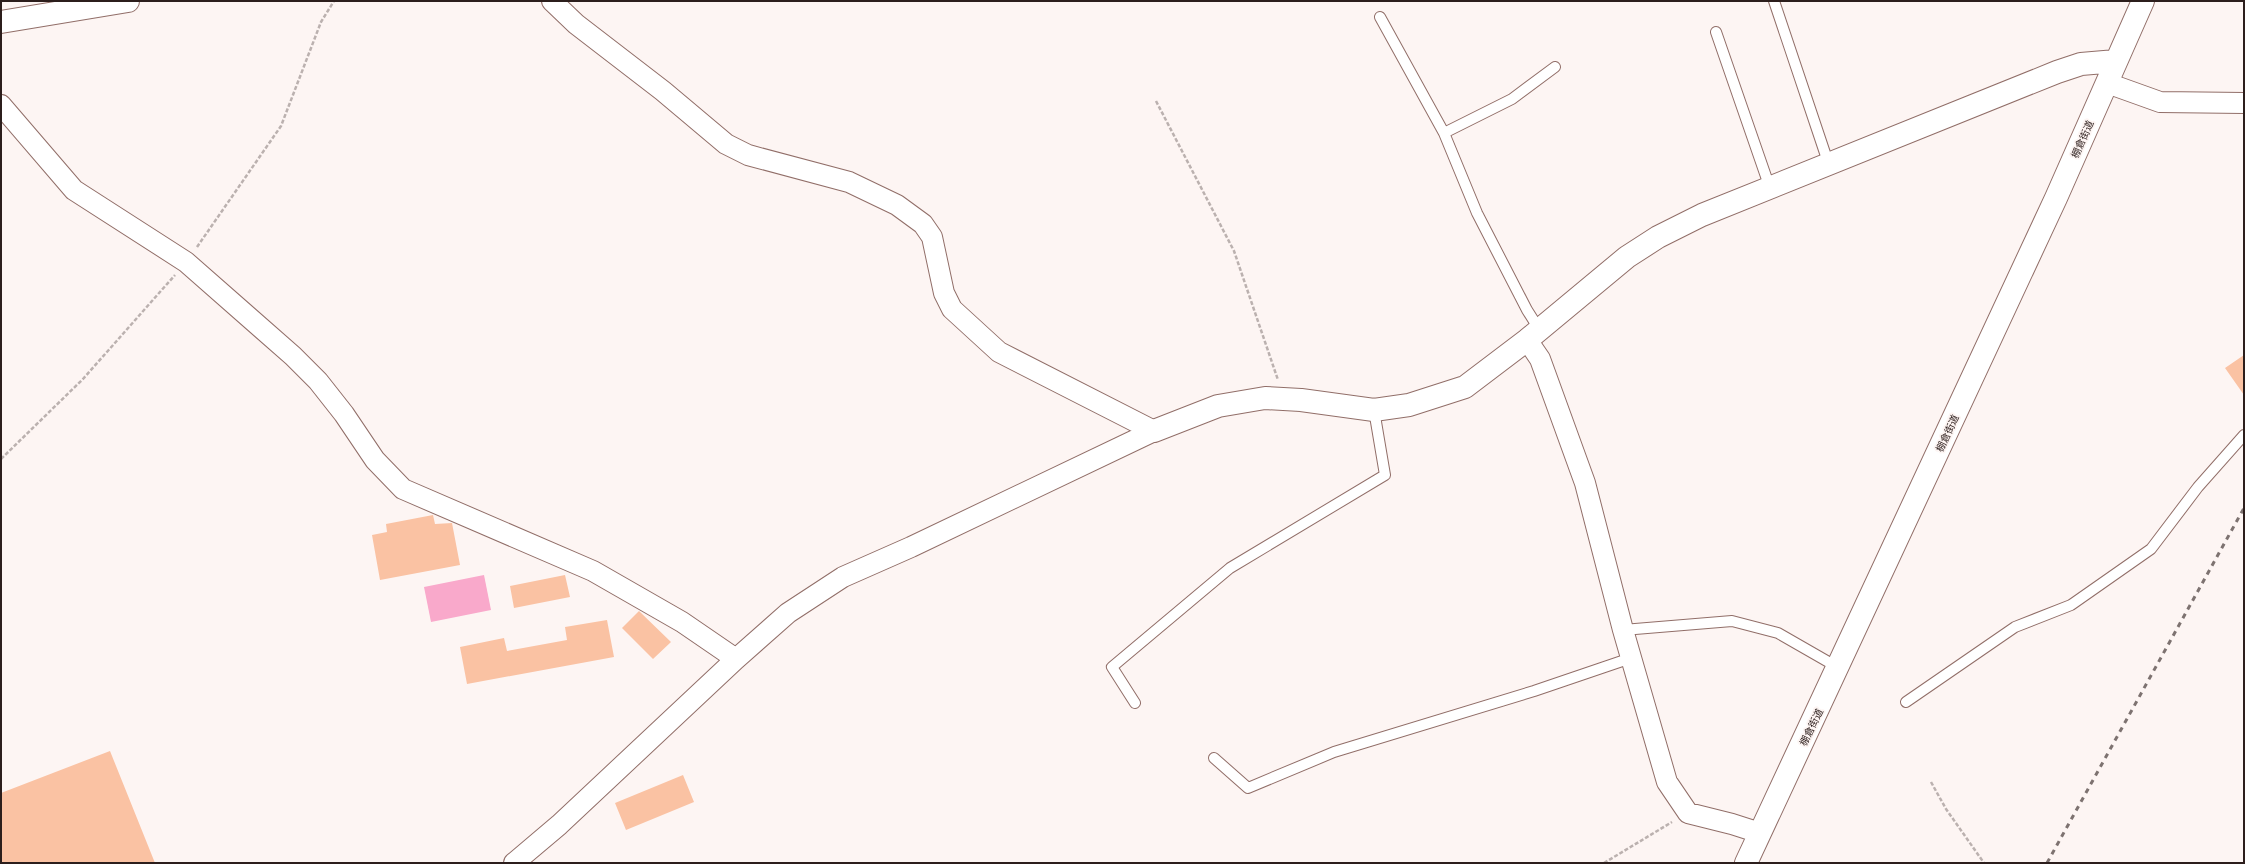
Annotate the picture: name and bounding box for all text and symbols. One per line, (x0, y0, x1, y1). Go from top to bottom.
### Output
street label: 棚倉街道 (2069, 119, 2096, 160)
street label: 棚倉街道 (1934, 413, 1961, 454)
street label: 棚倉街道 (1798, 707, 1825, 748)

